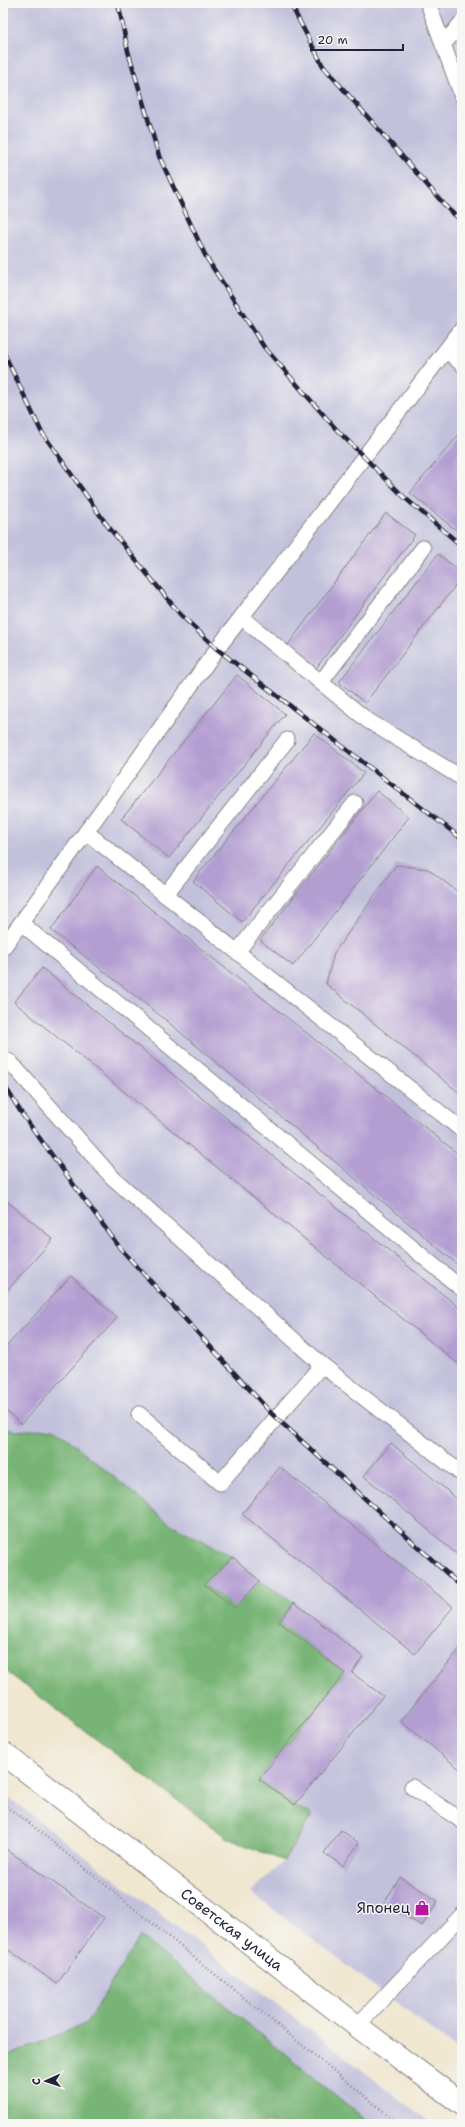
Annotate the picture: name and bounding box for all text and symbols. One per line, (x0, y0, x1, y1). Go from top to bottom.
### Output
scale bar (311, 26, 403, 52)
text: 20 m (317, 32, 348, 48)
street label: Советская улица (177, 1884, 288, 1976)
place label: Японец (357, 1898, 410, 1918)
shop icon: Японец (413, 1899, 431, 1917)
north arrow (26, 2061, 66, 2101)
text: С (29, 2077, 44, 2085)

